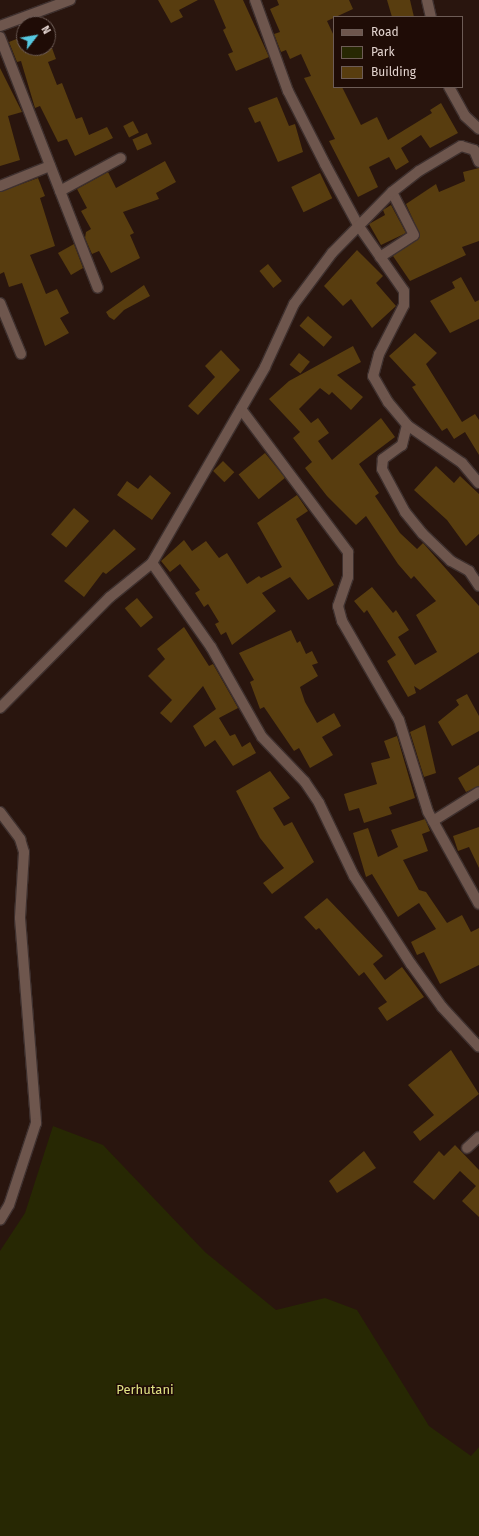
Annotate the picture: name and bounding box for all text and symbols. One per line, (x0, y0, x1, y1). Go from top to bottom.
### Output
north arrow (16, 16, 56, 56)
legend (333, 16, 463, 88)
text: N (38, 24, 53, 37)
text: Road (371, 25, 399, 39)
text: Park (371, 45, 395, 59)
text: Building (371, 65, 416, 79)
park label: Perhutani (116, 1382, 174, 1398)

